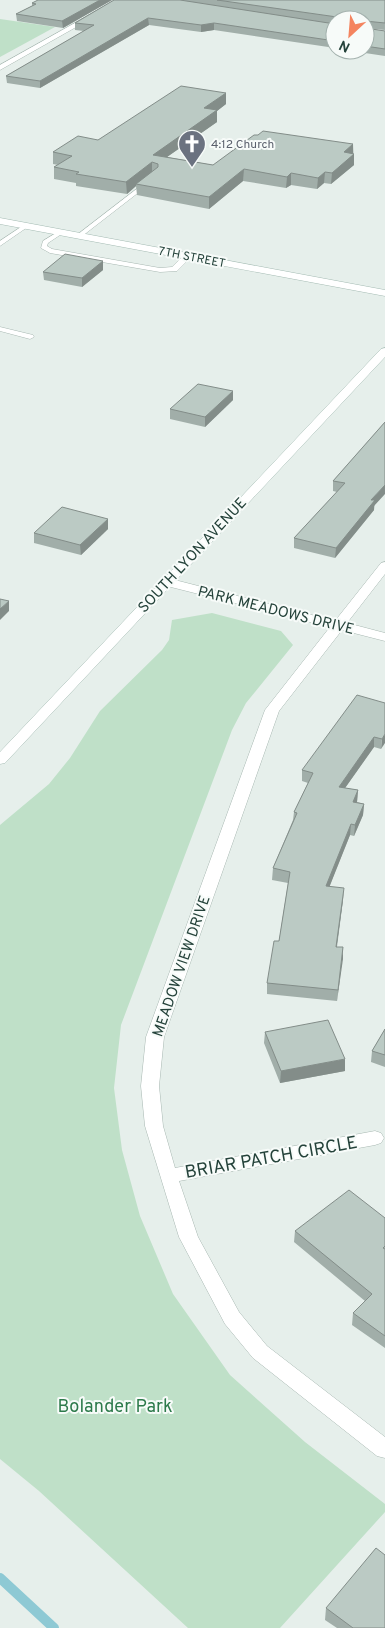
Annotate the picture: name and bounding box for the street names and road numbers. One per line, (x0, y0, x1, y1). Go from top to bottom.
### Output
street label: 7TH STREET (157, 244, 227, 272)
street label: SOUTH LYON AVENUE (135, 494, 252, 618)
street label: PARK MEADOWS DRIVE (195, 583, 356, 640)
street label: MEADOW VIEW DRIVE (149, 893, 216, 1040)
street label: BRIAR PATCH CIRCLE (183, 1132, 359, 1185)

